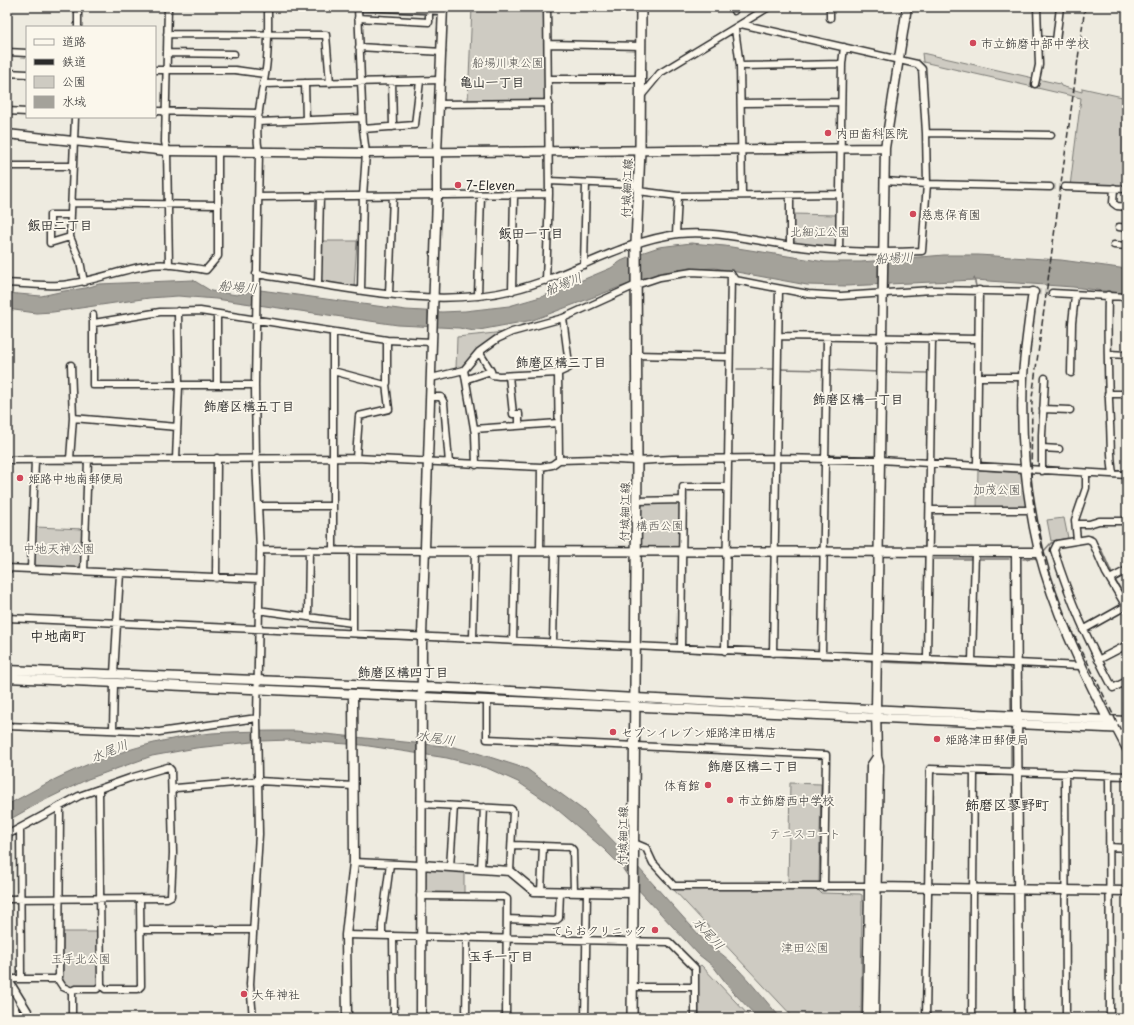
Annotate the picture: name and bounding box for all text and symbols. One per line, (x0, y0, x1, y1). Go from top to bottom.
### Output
legend (26, 26, 156, 118)
text: 道路 (62, 32, 86, 50)
place label: 市立飾磨中部中学校 (981, 34, 1089, 52)
marker: 市立飾磨中部中学校 (968, 38, 978, 48)
text: 鉄道 (62, 52, 86, 70)
park label: 船場川東公園 (472, 53, 544, 71)
text: 公園 (62, 72, 86, 90)
district label: 亀山一丁目 (459, 72, 525, 91)
text: 水域 (62, 92, 86, 110)
place label: 内田歯科医院 (836, 124, 908, 142)
marker: 内田歯科医院 (823, 128, 833, 138)
street label: 付城細江線 (616, 158, 636, 218)
place label: 7-Eleven (466, 176, 515, 194)
marker: 7-Eleven (453, 180, 463, 190)
place label: 慈恵保育園 (921, 205, 981, 223)
marker: 慈恵保育園 (908, 209, 918, 219)
district label: 飯田二丁目 (27, 215, 93, 234)
park label: 北細江公園 (790, 222, 850, 240)
district label: 飯田一丁目 (498, 223, 564, 242)
water label: 船場川 (874, 246, 914, 268)
water label: 船場川 (541, 267, 585, 299)
water label: 船場川 (218, 275, 258, 297)
district label: 飾磨区構三丁目 (515, 352, 607, 371)
district label: 飾磨区構一丁目 (812, 389, 904, 408)
district label: 飾磨区構五丁目 (203, 396, 295, 415)
place label: 姫路中地南郵便局 (28, 469, 124, 487)
marker: 姫路中地南郵便局 (15, 473, 25, 483)
park label: 加茂公園 (973, 480, 1021, 498)
street label: 付城細江線 (614, 482, 634, 542)
park label: 構西公園 (636, 516, 684, 534)
park label: 中地天神公園 (23, 539, 95, 557)
district label: 中地南町 (30, 625, 86, 646)
district label: 飾磨区構四丁目 (357, 662, 449, 681)
place label: セブンイレブン姫路津田構店 (621, 723, 777, 741)
water label: 水尾川 (415, 725, 457, 749)
marker: セブンイレブン姫路津田構店 (608, 727, 618, 737)
place label: 姫路津田郵便局 (945, 730, 1029, 748)
water label: 水尾川 (87, 734, 131, 766)
marker: 姫路津田郵便局 (932, 734, 942, 744)
district label: 飾磨区構二丁目 (707, 756, 799, 775)
place label: 体育館 (664, 776, 700, 794)
marker: 体育館 (703, 780, 713, 790)
place label: 市立飾磨西中学校 (738, 791, 834, 809)
district label: 飾磨区蓼野町 (965, 794, 1049, 815)
marker: 市立飾磨西中学校 (725, 795, 735, 805)
street label: 付城細江線 (612, 806, 632, 866)
park label: テニスコート (769, 824, 841, 842)
water label: 水尾川 (689, 912, 729, 954)
place label: てらおクリニック (551, 921, 647, 939)
marker: てらおクリニック (650, 925, 660, 935)
park label: 津田公園 (781, 938, 829, 956)
district label: 玉手一丁目 (468, 946, 534, 965)
park label: 玉手北公園 (51, 949, 111, 967)
place label: 大年神社 (252, 985, 300, 1003)
marker: 大年神社 (239, 989, 249, 999)

